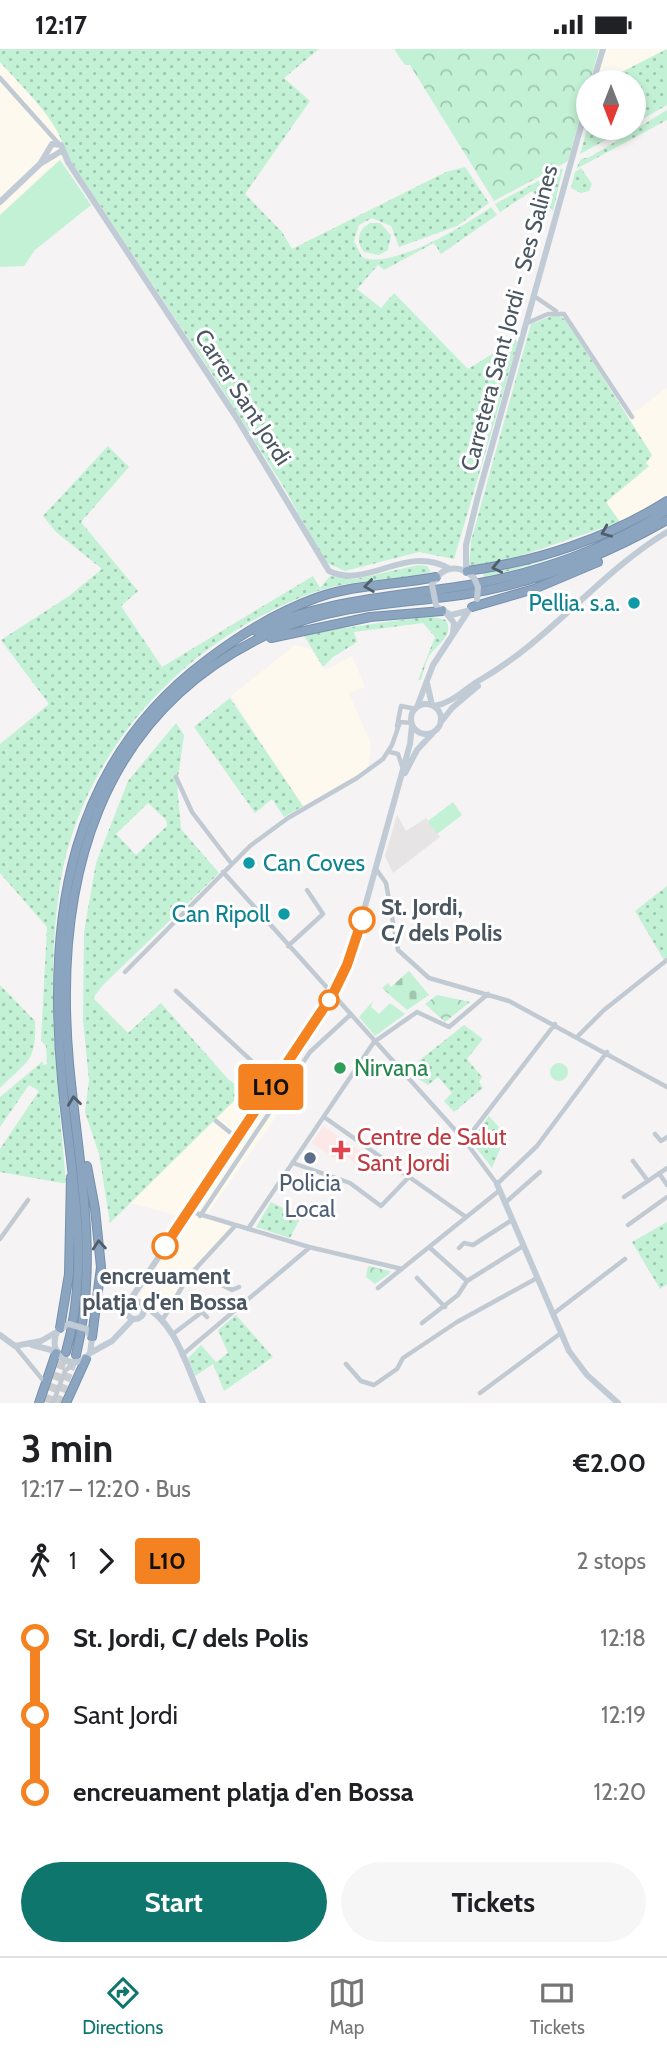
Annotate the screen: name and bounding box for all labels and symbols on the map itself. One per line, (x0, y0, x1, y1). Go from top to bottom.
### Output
north arrow (576, 70, 646, 140)
street label: Carretera Sant Jordi - Ses Salines (455, 162, 563, 474)
street label: Carrer Sant Jordi (189, 324, 297, 470)
one-way arrow (601, 524, 614, 538)
one-way arrow (491, 558, 503, 573)
one-way arrow (363, 579, 374, 594)
place label: Pellia. s.a. (529, 589, 620, 617)
marker: Pellia. s.a. (626, 595, 642, 611)
place label: Can Coves (263, 849, 365, 877)
marker: Can Coves (241, 855, 257, 871)
place label: St. Jordi, C/ dels Polis (381, 893, 502, 947)
place label: Can Ripoll (172, 900, 271, 928)
marker: Can Ripoll (276, 906, 292, 922)
marker: St. Jordi, C/ dels Polis (349, 907, 375, 933)
unlabelled marker (319, 990, 339, 1010)
place label: Nirvana (354, 1054, 428, 1082)
marker: Nirvana (332, 1060, 348, 1076)
line badge: L10 (231, 1064, 311, 1110)
one-way arrow (66, 1096, 81, 1107)
place label: Centre de Salut Sant Jordi (357, 1123, 507, 1177)
marker: Centre de Salut Sant Jordi (331, 1140, 351, 1160)
marker: Policia Local (302, 1150, 318, 1166)
place label: Policia Local (279, 1169, 341, 1223)
marker: encreuament platja d'en Bossa (152, 1233, 178, 1259)
one-way arrow (92, 1239, 107, 1250)
place label: encreuament platja d'en Bossa (82, 1262, 248, 1316)

